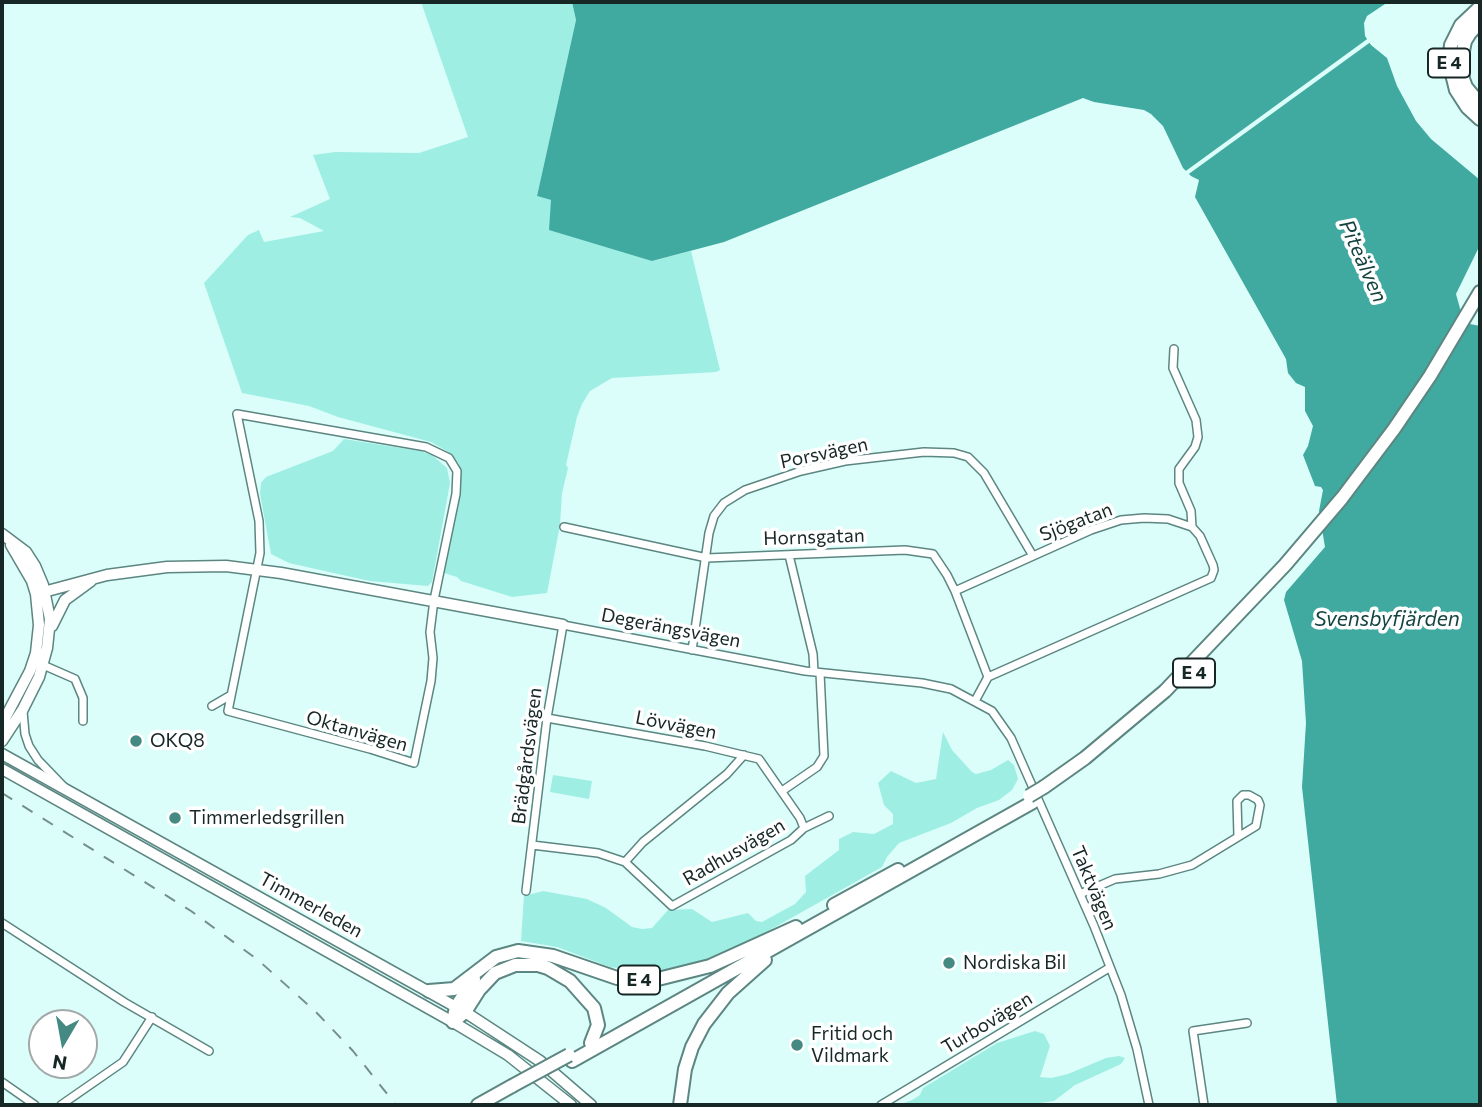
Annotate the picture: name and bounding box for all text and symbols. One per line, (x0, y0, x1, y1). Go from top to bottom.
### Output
road number: E 4 (1428, 48, 1470, 78)
water label: Piteälven (1334, 216, 1392, 306)
street label: Porsvägen (778, 433, 870, 473)
street label: Sjögatan (1036, 498, 1116, 546)
street label: Hornsgatan (763, 524, 865, 550)
street label: Degerängsvägen (599, 603, 743, 653)
water label: Svensbyfjärden (1314, 606, 1460, 632)
road number: E 4 (1173, 658, 1215, 688)
street label: Brädgårdsvägen (507, 686, 547, 826)
street label: Oktanvägen (304, 706, 410, 756)
street label: Lövvägen (634, 706, 718, 744)
place label: OKQ8 (150, 730, 205, 752)
marker: OKQ8 (128, 733, 144, 749)
place label: Timmerledsgrillen (189, 807, 345, 829)
marker: Timmerledsgrillen (167, 810, 183, 826)
street label: Radhusvägen (679, 814, 789, 890)
street label: Taktvägen (1066, 843, 1122, 933)
street label: Timmerleden (255, 867, 367, 943)
place label: Nordiska Bil (963, 952, 1066, 974)
marker: Nordiska Bil (941, 955, 957, 971)
road number: E 4 (618, 965, 660, 995)
street label: Turbovägen (938, 987, 1036, 1059)
north arrow (28, 1009, 98, 1079)
place label: Fritid och Vildmark (811, 1023, 893, 1067)
marker: Fritid och Vildmark (789, 1037, 805, 1053)
text: N (51, 1051, 69, 1076)

